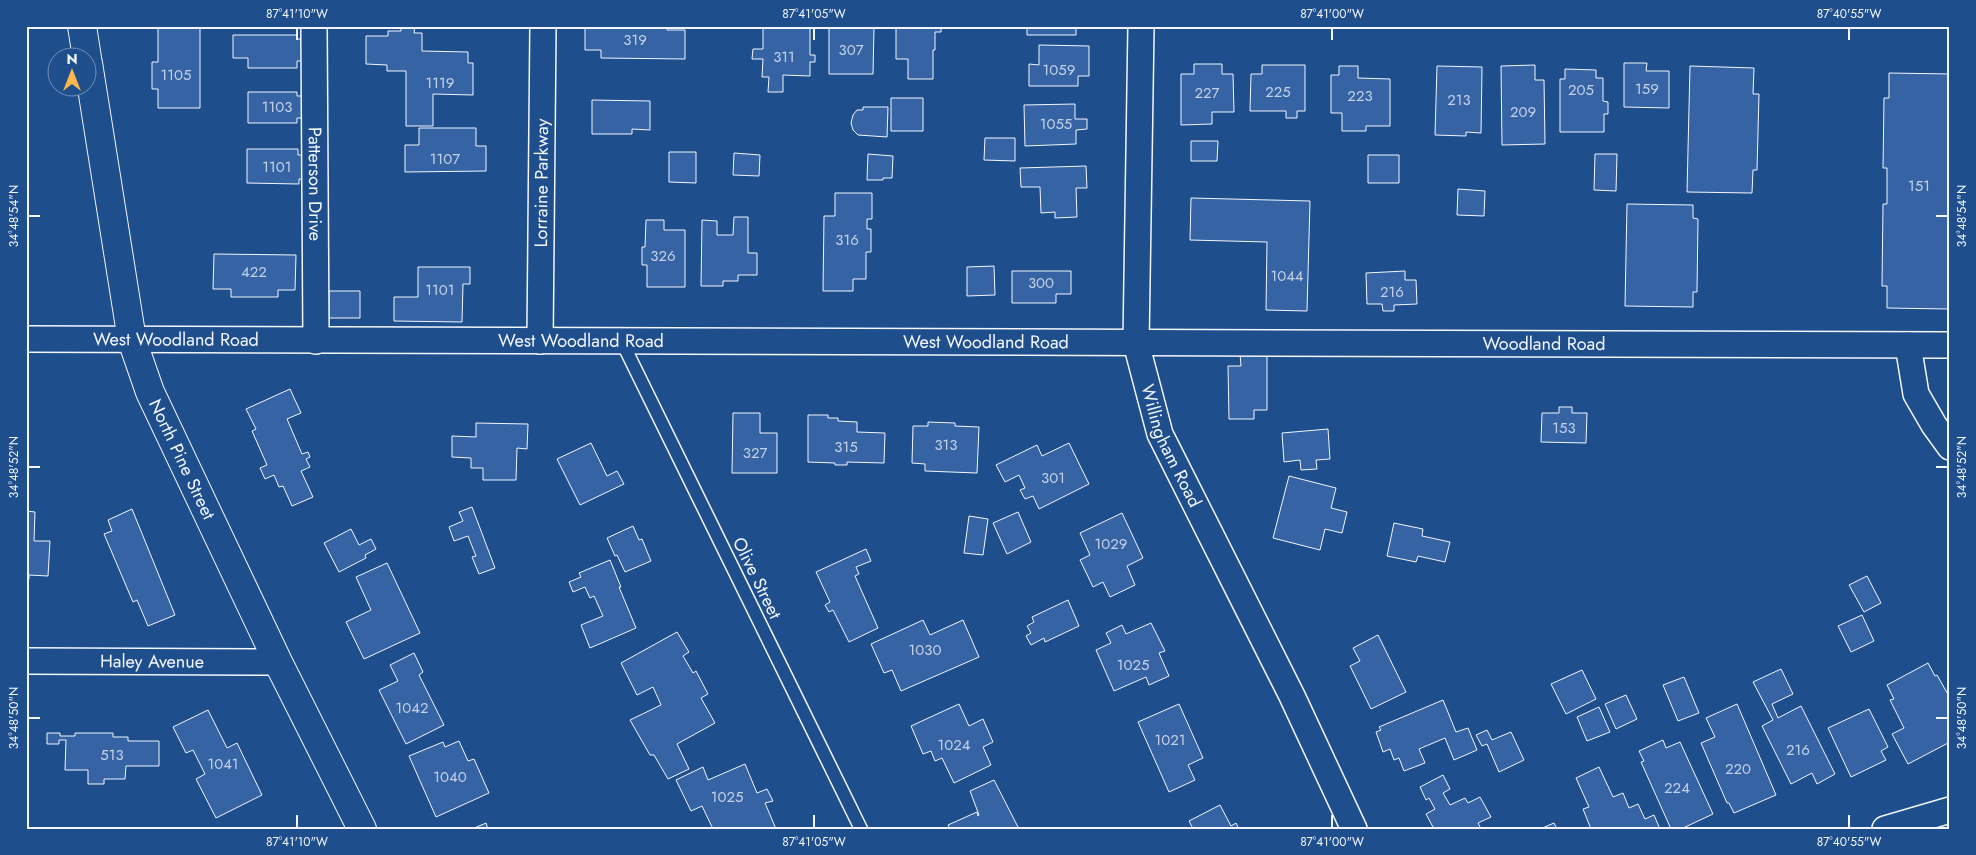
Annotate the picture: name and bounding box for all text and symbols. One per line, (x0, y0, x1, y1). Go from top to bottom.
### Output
text: 87°41'10"W (266, 5, 328, 23)
text: 87°41'05"W (782, 5, 846, 23)
text: 87°41'00"W (1300, 5, 1364, 23)
text: 87°40'55"W (1817, 5, 1881, 23)
house number: 319 (623, 29, 647, 51)
house number: 307 (838, 39, 864, 61)
house number: 311 (773, 46, 795, 68)
north arrow (48, 48, 98, 98)
text: N (66, 49, 78, 69)
house number: 1059 (1043, 59, 1075, 81)
house number: 1105 (161, 64, 191, 86)
house number: 1119 (426, 72, 454, 94)
house number: 159 (1635, 78, 1659, 100)
house number: 205 (1568, 79, 1594, 101)
house number: 225 (1265, 81, 1291, 103)
house number: 227 (1195, 82, 1220, 104)
house number: 223 (1347, 85, 1373, 107)
house number: 213 (1447, 89, 1471, 111)
house number: 1103 (262, 96, 292, 118)
house number: 209 (1510, 101, 1536, 123)
house number: 1055 (1040, 113, 1072, 135)
street label: Lorraine Parkway (528, 118, 555, 248)
street label: Patterson Drive (302, 127, 328, 241)
house number: 1107 (430, 148, 460, 170)
house number: 1101 (262, 156, 292, 178)
house number: 151 (1908, 175, 1930, 197)
text: 34°48'54"N (5, 185, 23, 247)
text: 34°48'54"N (1953, 185, 1971, 247)
house number: 316 (835, 229, 859, 251)
house number: 326 (650, 245, 676, 267)
house number: 422 (241, 261, 267, 283)
house number: 1044 (1270, 265, 1304, 287)
house number: 300 (1028, 272, 1054, 294)
house number: 1101 (425, 279, 455, 301)
house number: 216 (1380, 281, 1404, 303)
street label: West Woodland Road (93, 326, 259, 353)
street label: West Woodland Road (498, 327, 664, 354)
street label: West Woodland Road (903, 329, 1069, 355)
street label: Woodland Road (1482, 331, 1606, 357)
street label: Willingham Road (1134, 381, 1208, 512)
street label: North Pine Street (142, 395, 222, 525)
house number: 153 (1552, 417, 1576, 439)
house number: 313 (934, 434, 958, 456)
text: 34°48'52"N (5, 436, 23, 498)
house number: 315 (834, 436, 858, 458)
text: 34°48'52"N (1953, 436, 1971, 498)
house number: 327 (743, 442, 767, 464)
house number: 301 (1041, 467, 1065, 489)
street label: Olive Street (726, 533, 788, 624)
house number: 1029 (1095, 533, 1127, 555)
house number: 1030 (909, 639, 941, 661)
street label: Haley Avenue (100, 648, 204, 675)
house number: 1025 (1117, 654, 1149, 676)
text: 34°48'50"N (5, 687, 23, 749)
text: 34°48'50"N (1953, 687, 1971, 749)
house number: 1042 (395, 697, 429, 719)
house number: 1021 (1154, 729, 1186, 751)
house number: 1024 (937, 734, 971, 756)
house number: 216 (1786, 739, 1810, 761)
house number: 513 (100, 744, 124, 766)
house number: 1041 (207, 753, 239, 775)
house number: 220 (1725, 758, 1751, 780)
house number: 1040 (433, 766, 467, 788)
house number: 224 (1664, 777, 1690, 799)
house number: 1025 (711, 786, 743, 808)
text: 87°41'10"W (266, 833, 328, 851)
text: 87°41'05"W (782, 833, 846, 851)
text: 87°41'00"W (1300, 833, 1364, 851)
text: 87°40'55"W (1817, 833, 1881, 851)

